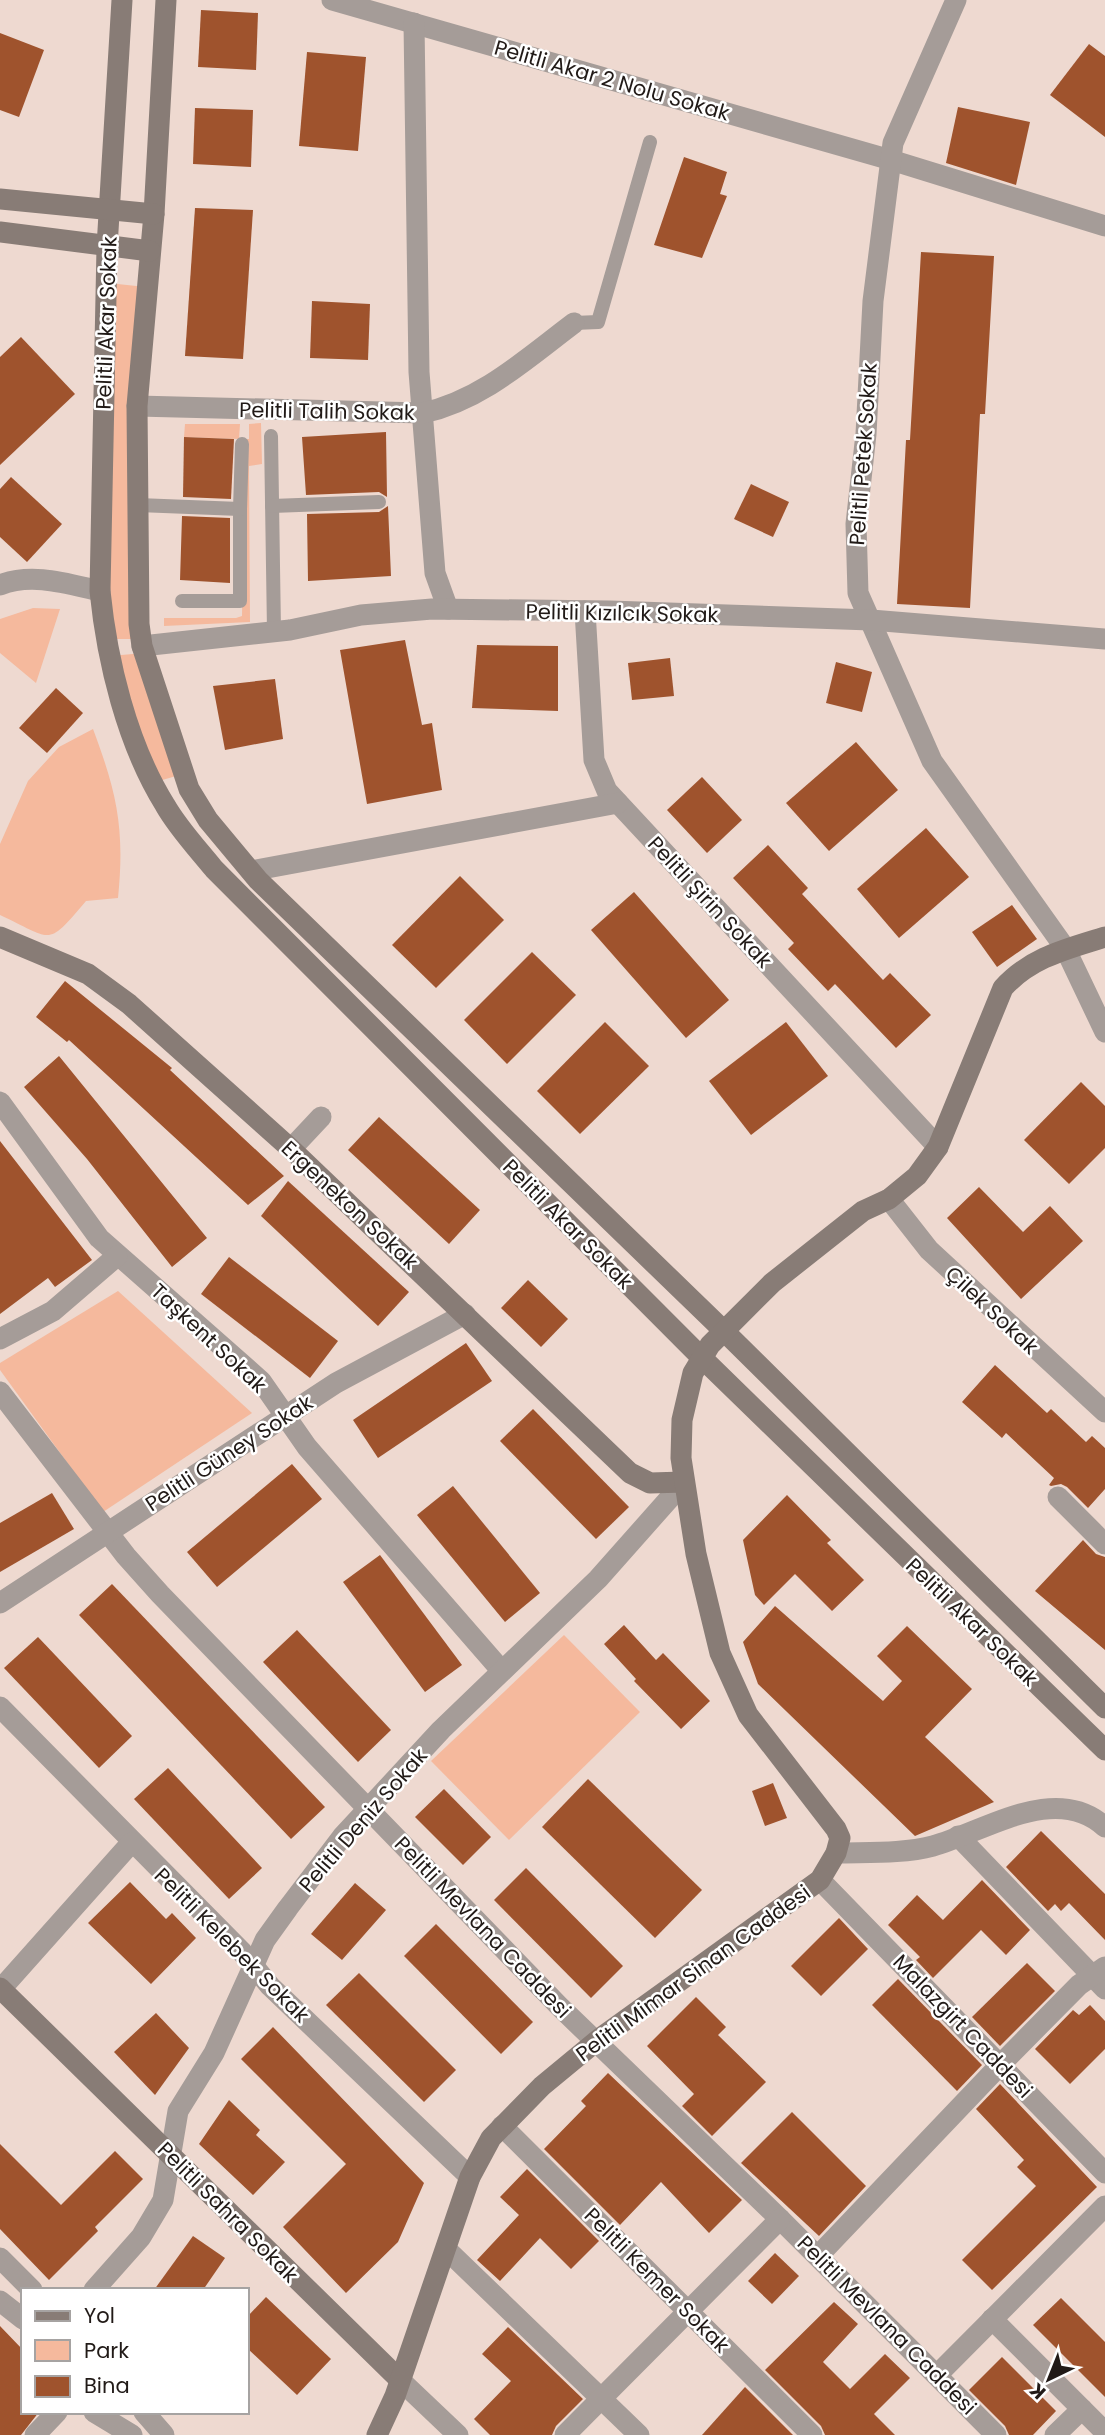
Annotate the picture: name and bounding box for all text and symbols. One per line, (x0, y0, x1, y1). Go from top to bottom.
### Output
street label: Pelitli Akar 2 Nolu Sokak (491, 33, 733, 128)
street label: Pelitli Akar Sokak (88, 236, 124, 410)
street label: Pelitli Petek Sokak (842, 362, 884, 546)
street label: Pelitli Talih Sokak (239, 395, 415, 427)
street label: Pelitli Kızılcık Sokak (525, 597, 719, 629)
street label: Pelitli Şirin Sokak (641, 830, 779, 974)
street label: Ergenekon Sokak (275, 1134, 425, 1276)
street label: Pelitli Akar Sokak (496, 1152, 640, 1296)
street label: Çilek Sokak (939, 1259, 1045, 1361)
street label: Taşkent Sokak (145, 1277, 273, 1399)
street label: Pelitli Güney Sokak (140, 1388, 319, 1518)
street label: Pelitli Akar Sokak (900, 1551, 1045, 1693)
street label: Pelitli Deniz Sokak (292, 1742, 434, 1898)
street label: Pelitli Mevlana Caddesi (388, 1830, 578, 2024)
street label: Pelitli Kelebek Sokak (148, 1861, 316, 2029)
street label: Pelitli Mimar Sinan Caddesi (570, 1878, 816, 2068)
street label: Malazgirt Caddesi (887, 1948, 1039, 2104)
street label: Pelitli Sahra Sokak (151, 2135, 305, 2289)
street label: Pelitli Kemer Sokak (578, 2201, 736, 2359)
street label: Pelitli Mevlana Caddesi (791, 2229, 983, 2421)
legend (21, 2288, 248, 2414)
text: Yol (84, 2301, 115, 2330)
text: Park (84, 2336, 129, 2365)
north arrow (1014, 2344, 1084, 2414)
text: Bina (84, 2371, 130, 2400)
text: K (1024, 2377, 1052, 2405)

